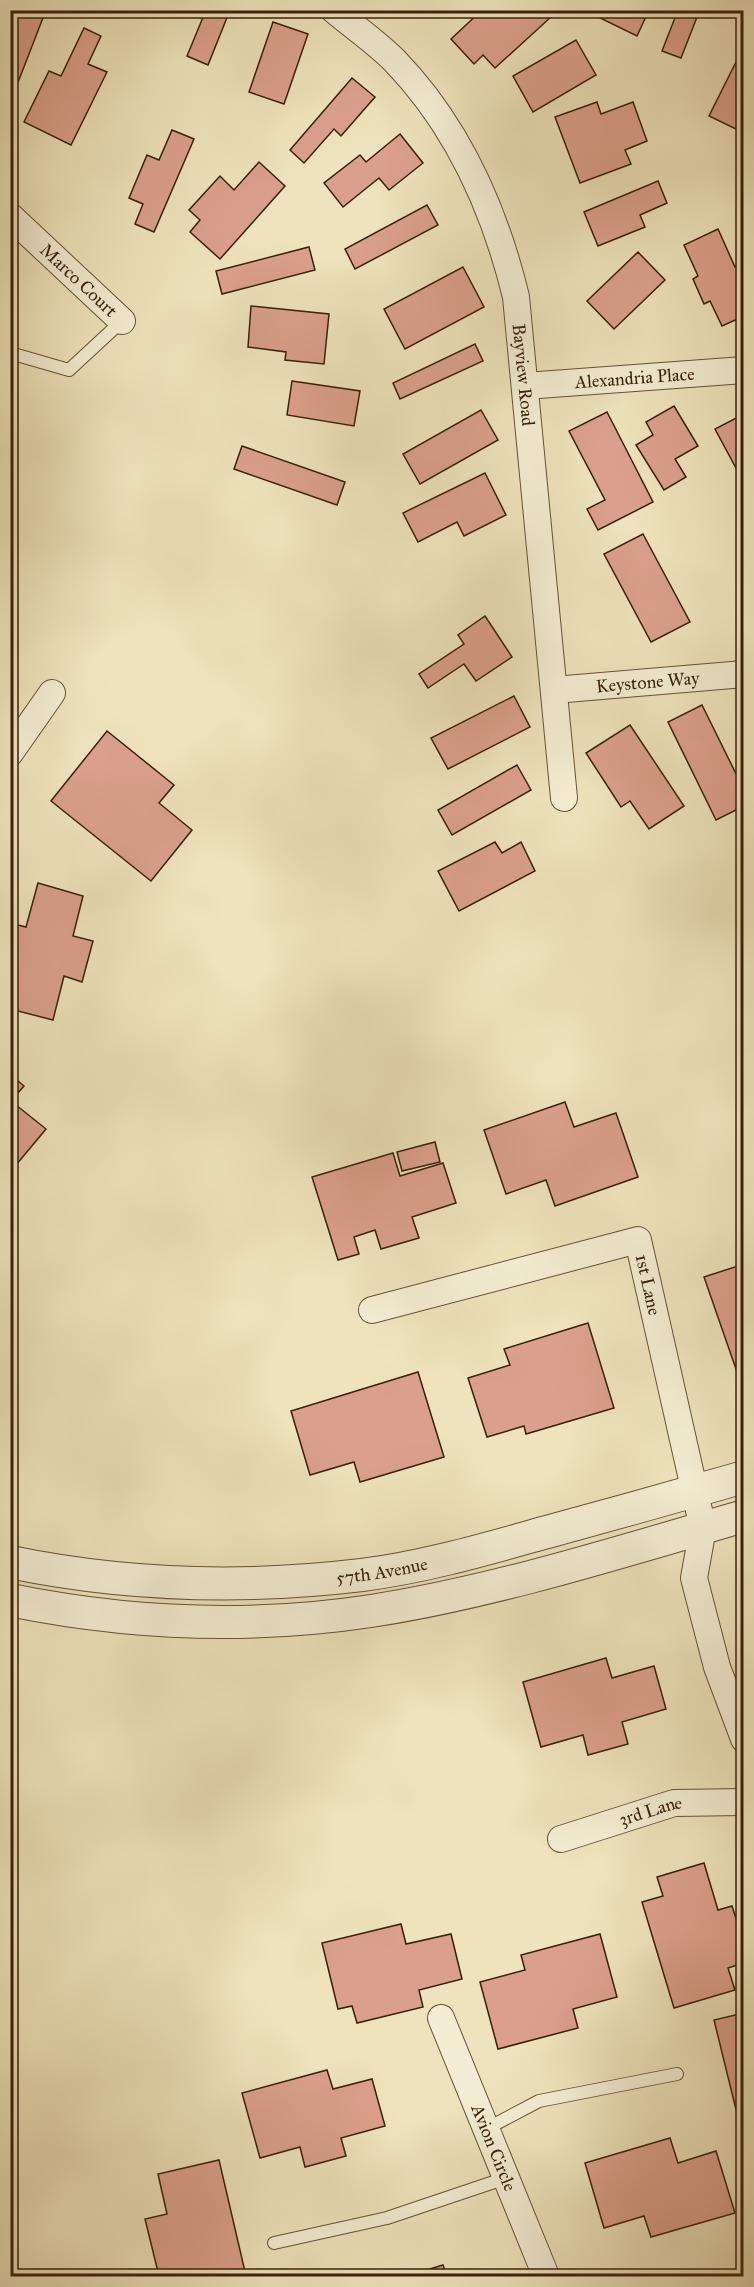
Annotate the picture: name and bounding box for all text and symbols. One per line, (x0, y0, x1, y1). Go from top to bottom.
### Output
street label: Marco Court (35, 239, 122, 322)
street label: Bayview Road (508, 323, 539, 427)
street label: Alexandria Place (573, 363, 695, 393)
street label: Keystone Way (595, 667, 701, 697)
street label: 1st Lane (631, 1252, 666, 1318)
street label: 57th Avenue (335, 1553, 430, 1589)
street label: 3rd Lane (616, 1792, 682, 1831)
street label: Avion Circle (466, 2100, 521, 2194)

